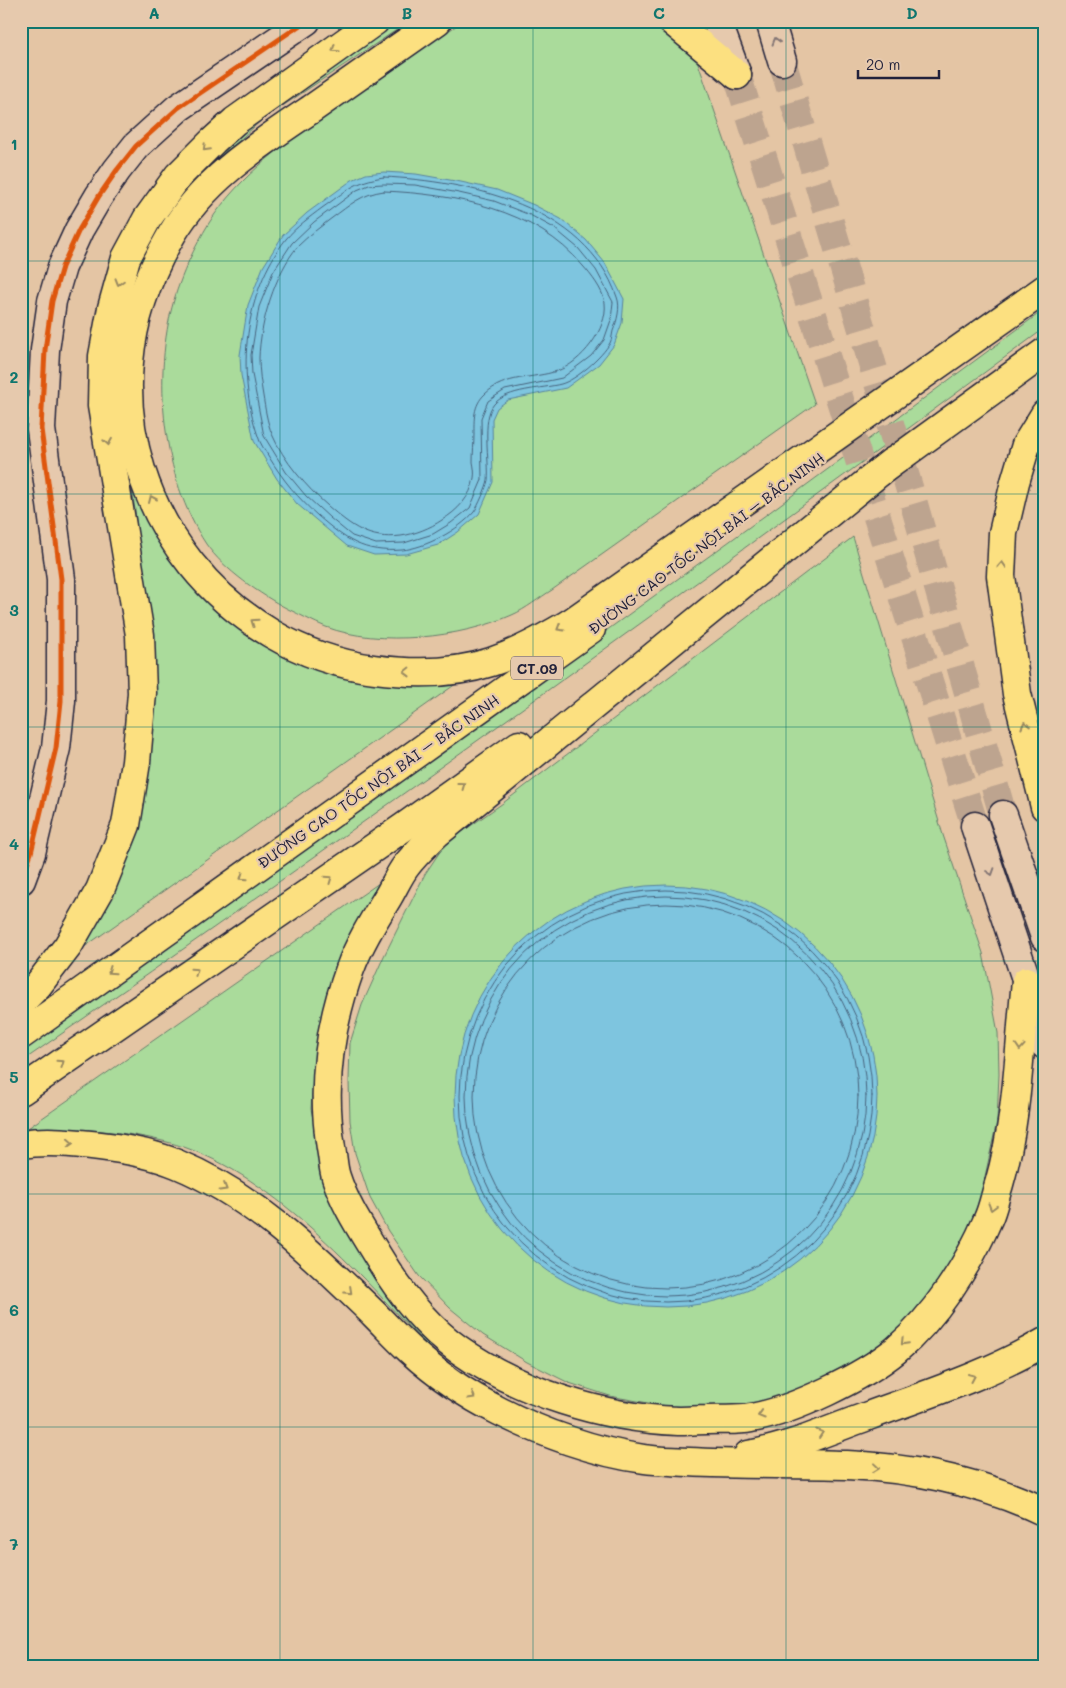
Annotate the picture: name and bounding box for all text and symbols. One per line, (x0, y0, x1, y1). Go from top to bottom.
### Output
text: A (148, 2, 160, 23)
text: B (402, 2, 412, 23)
text: C (653, 2, 665, 23)
text: D (906, 2, 918, 23)
one-way arrow (772, 38, 782, 46)
one-way arrow (332, 44, 341, 52)
scale bar (858, 48, 940, 80)
text: 20 m (866, 54, 900, 74)
text: 1 (10, 133, 18, 154)
one-way arrow (203, 142, 212, 151)
one-way arrow (114, 278, 124, 286)
text: 2 (10, 366, 19, 387)
one-way arrow (103, 438, 113, 447)
street label: ĐƯỜNG CAO TỐC NỘI BÀI – BẮC NINH (583, 447, 828, 638)
one-way arrow (148, 495, 159, 504)
one-way arrow (996, 561, 1007, 569)
text: 3 (9, 599, 19, 620)
one-way arrow (251, 619, 260, 628)
one-way arrow (557, 622, 566, 632)
road number: CT.09 (511, 656, 563, 680)
one-way arrow (402, 666, 410, 677)
street label: ĐƯỜNG CAO TỐC NỘI BÀI – BẮC NINH (253, 689, 503, 873)
one-way arrow (1020, 721, 1031, 730)
one-way arrow (456, 782, 466, 791)
text: 4 (9, 833, 19, 854)
one-way arrow (985, 867, 995, 876)
one-way arrow (239, 871, 249, 880)
one-way arrow (324, 875, 333, 885)
one-way arrow (107, 965, 116, 974)
one-way arrow (189, 968, 199, 977)
one-way arrow (1015, 1044, 1026, 1052)
one-way arrow (56, 1060, 65, 1069)
text: 5 (9, 1066, 19, 1087)
one-way arrow (66, 1137, 74, 1148)
one-way arrow (218, 1182, 227, 1192)
one-way arrow (987, 1203, 998, 1211)
one-way arrow (344, 1285, 353, 1294)
text: 6 (9, 1299, 19, 1320)
one-way arrow (901, 1336, 910, 1345)
one-way arrow (967, 1372, 976, 1383)
one-way arrow (467, 1390, 476, 1400)
one-way arrow (757, 1410, 766, 1420)
one-way arrow (815, 1429, 824, 1439)
one-way arrow (872, 1462, 880, 1473)
text: 7 (10, 1533, 19, 1554)

